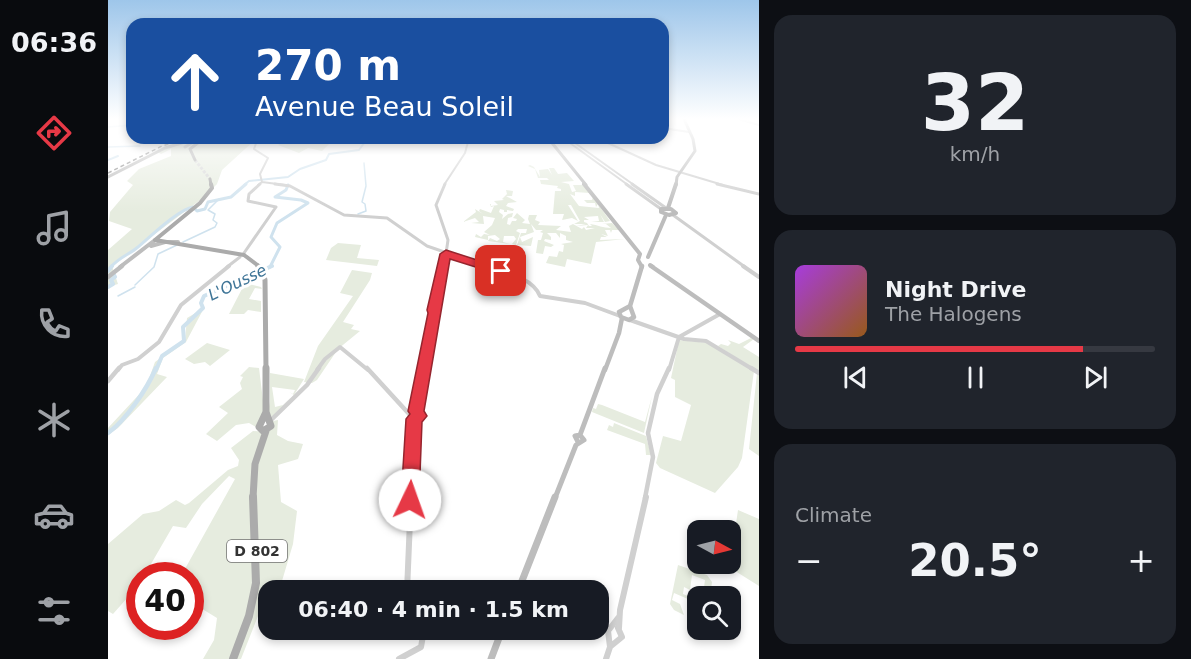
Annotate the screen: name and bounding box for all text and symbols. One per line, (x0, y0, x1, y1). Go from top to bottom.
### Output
text: 06:36 (11, 27, 97, 58)
text: 270 m (255, 41, 401, 90)
icon: ahead (156, 42, 234, 120)
text: 32 (921, 58, 1029, 148)
text: Avenue Beau Soleil (255, 91, 514, 122)
icon: directions (33, 112, 75, 154)
text: km/h (950, 142, 1000, 166)
icon: music (33, 207, 75, 249)
pin (475, 245, 526, 296)
icon: arrive (484, 254, 517, 287)
water label: L'Ousse (205, 260, 270, 305)
text: Night Drive (885, 277, 1026, 302)
text: The Halogens (885, 302, 1022, 326)
icon: phone (33, 303, 75, 345)
icon: previous (839, 361, 872, 394)
icon: pause (959, 361, 992, 394)
icon: next (1079, 361, 1112, 394)
icon: climate (33, 399, 75, 441)
position arrow (378, 468, 442, 532)
icon: car (33, 494, 75, 536)
text: Climate (795, 503, 872, 527)
north arrow (687, 520, 741, 574)
map controls (687, 520, 741, 640)
text: 20.5° (908, 534, 1042, 587)
road number: D 802 (227, 540, 287, 562)
text: − (795, 541, 823, 580)
text: + (1127, 541, 1155, 580)
speed limit sign: 40 (126, 562, 204, 640)
button: search (687, 586, 741, 640)
icon: filters (33, 590, 75, 632)
text: 06:40 · 4 min · 1.5 km (298, 597, 569, 622)

